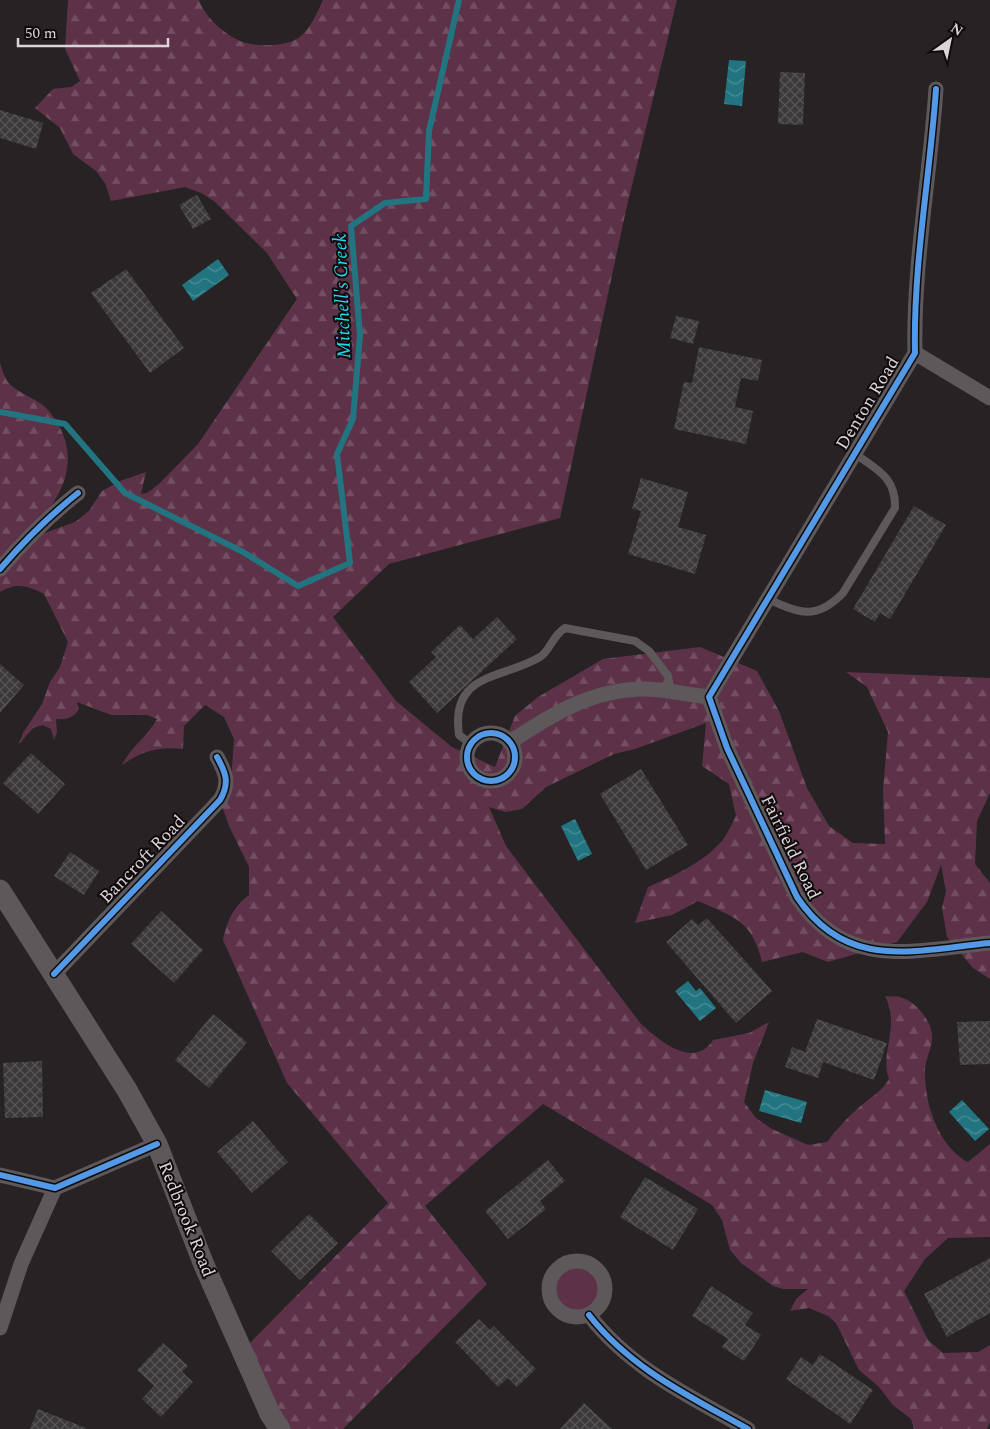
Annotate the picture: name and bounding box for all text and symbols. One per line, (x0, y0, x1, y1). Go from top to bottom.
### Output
scale bar (18, 15, 168, 47)
north arrow (925, 15, 975, 65)
text: N (946, 18, 967, 41)
text: 50 m (25, 22, 57, 45)
water label: Mitchell's Creek (326, 233, 359, 359)
street label: Denton Road (829, 351, 906, 455)
street label: Fairfield Road (754, 790, 828, 904)
street label: Bancroft Road (93, 809, 192, 910)
street label: Redbrook Road (151, 1157, 222, 1281)

